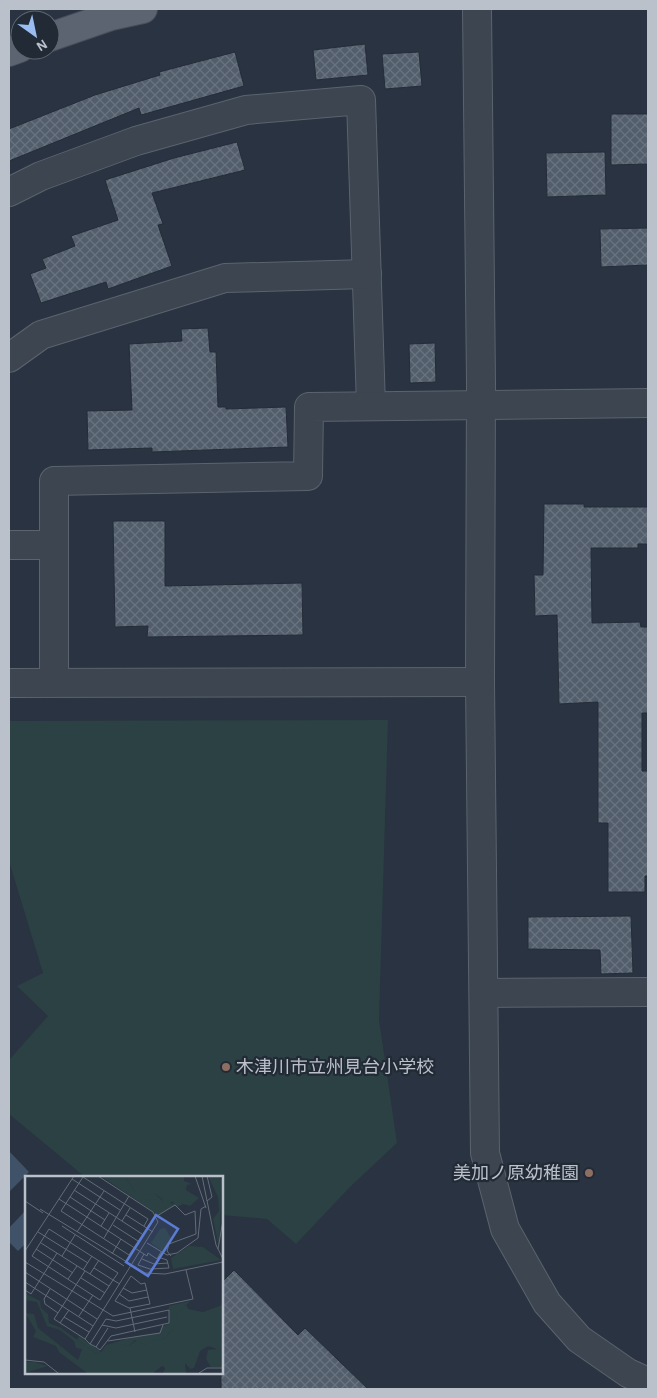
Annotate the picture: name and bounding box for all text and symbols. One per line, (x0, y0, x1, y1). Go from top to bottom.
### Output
north arrow (10, 10, 60, 60)
text: N (34, 37, 49, 54)
place label: 木津川市立州見台小学校 (236, 1057, 434, 1077)
marker: 木津川市立州見台小学校 (220, 1061, 232, 1073)
place label: 美加ノ原幼稚園 (453, 1163, 579, 1183)
marker: 美加ノ原幼稚園 (583, 1167, 595, 1179)
inset map (25, 1176, 222, 1373)

